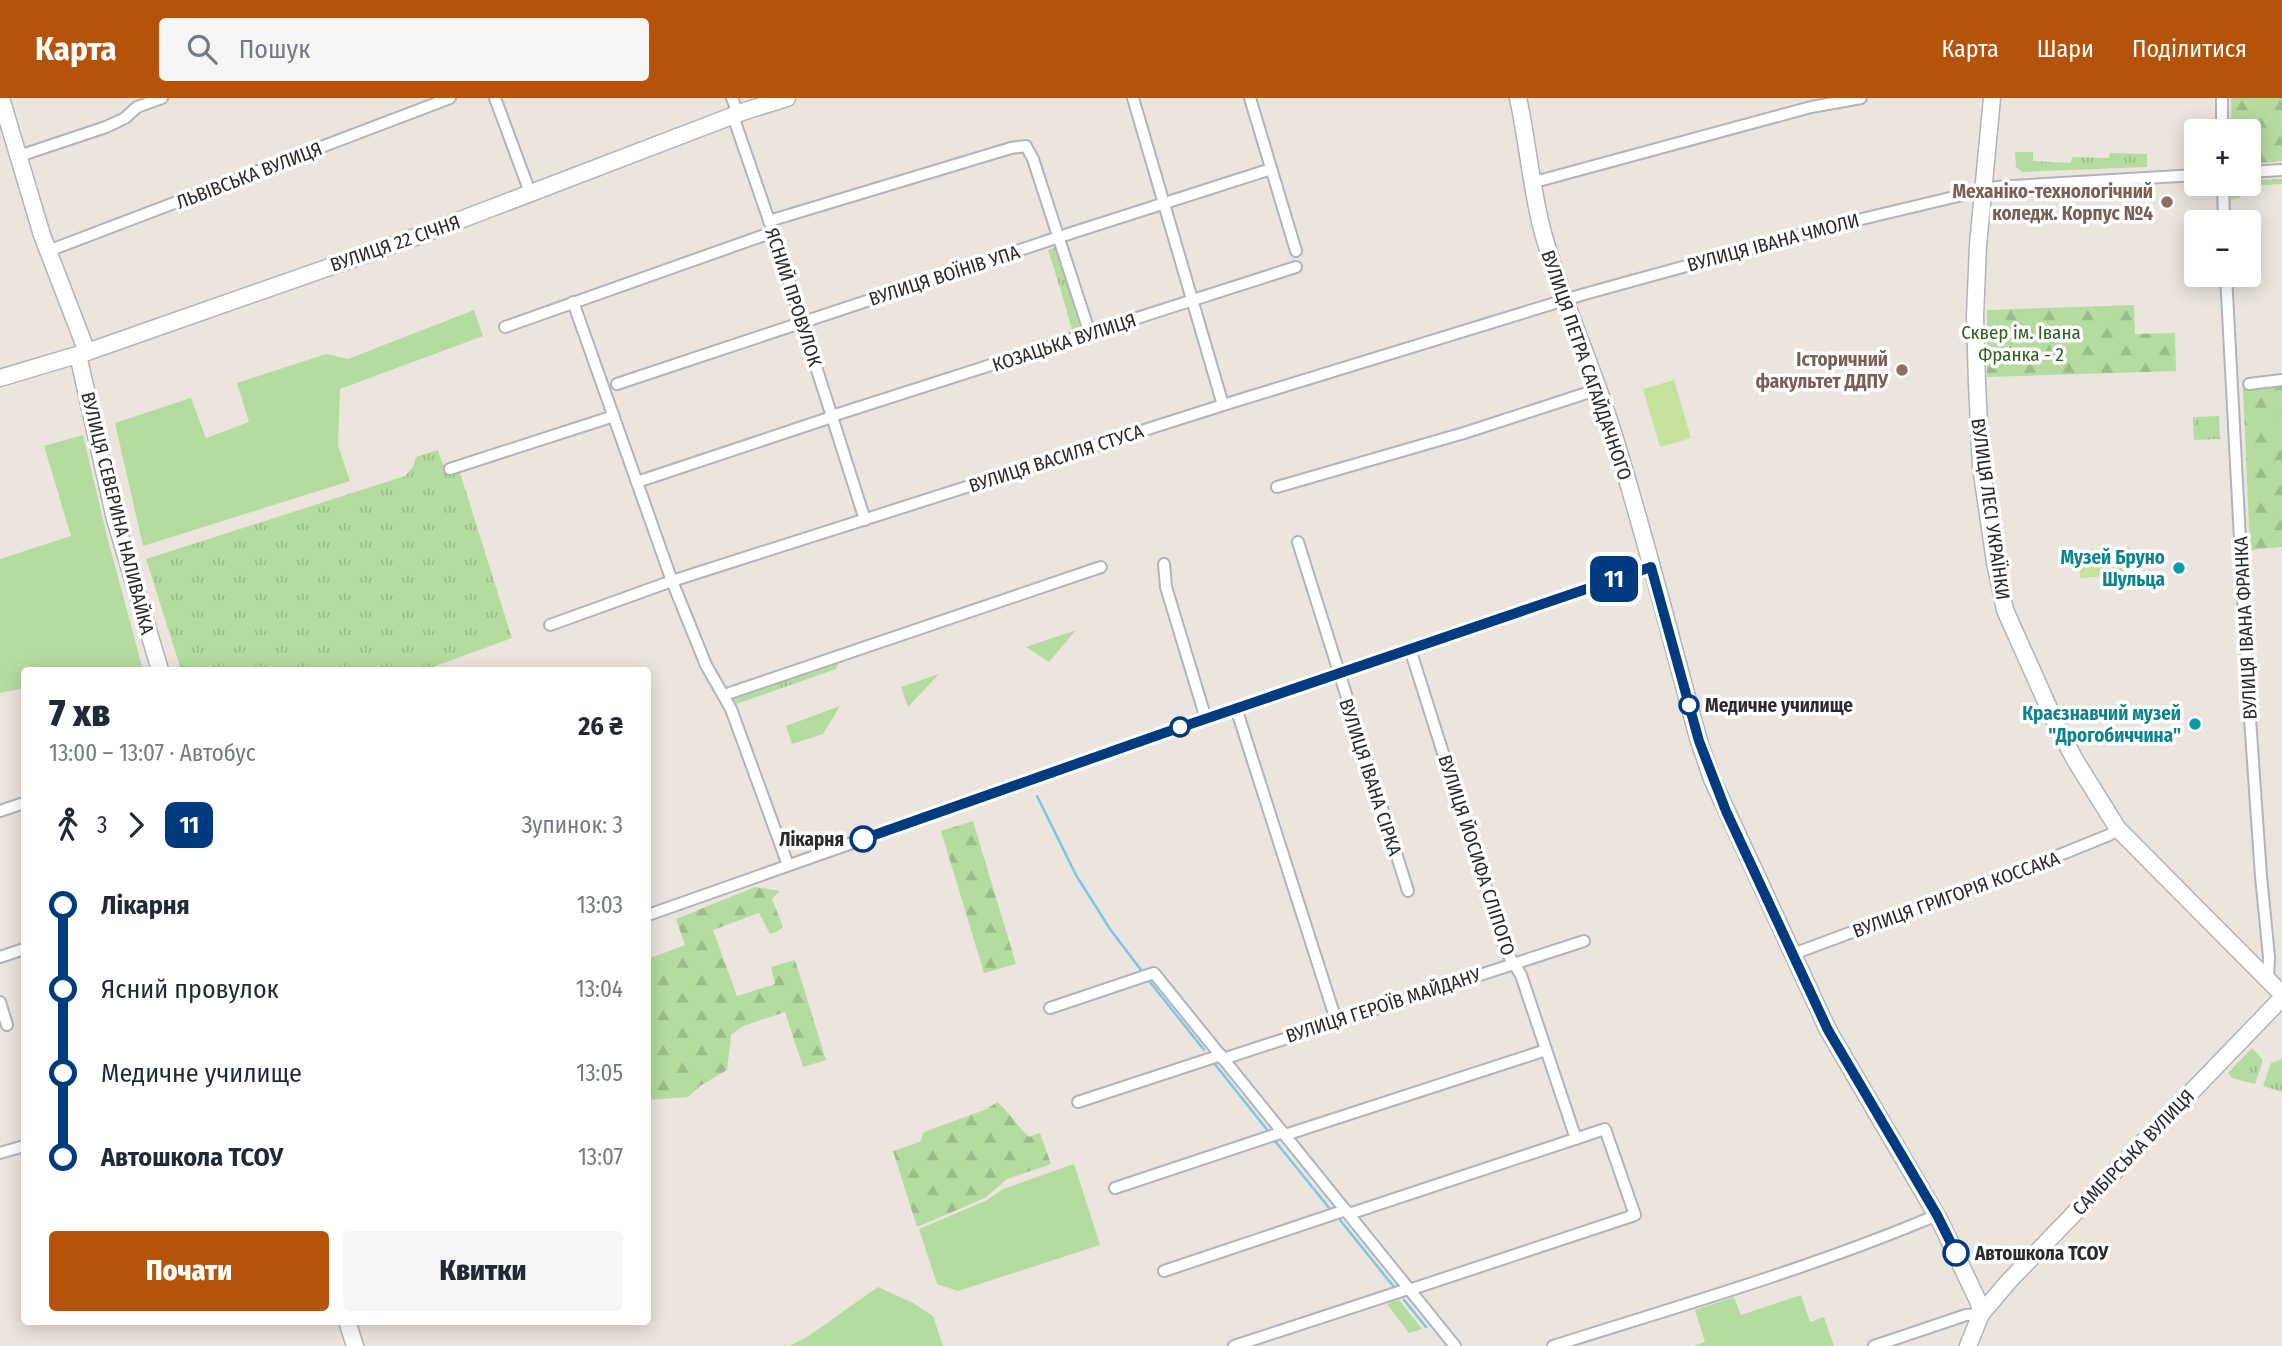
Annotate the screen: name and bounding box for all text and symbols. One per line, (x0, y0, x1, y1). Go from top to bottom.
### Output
search box (159, 18, 649, 81)
text: Карта (35, 29, 117, 69)
icon: search (183, 30, 221, 68)
text: Пошук (239, 34, 310, 65)
text: Карта (1941, 35, 1999, 63)
text: Шари (2037, 35, 2094, 63)
text: Поділитися (2132, 35, 2247, 63)
map controls (2184, 119, 2261, 287)
button: + (2184, 119, 2261, 196)
street label: ЛЬВІВСЬКА ВУЛИЦЯ (173, 137, 325, 214)
place label: Механіко-технологічний коледж. Корпус №4 (1952, 180, 2153, 225)
marker: Механіко-технологічний коледж. Корпус №4 (2159, 194, 2175, 210)
street label: ВУЛИЦЯ ІВАНА ЧМОЛИ (1685, 208, 1862, 277)
street label: ВУЛИЦЯ 22 СІЧНЯ (327, 210, 463, 276)
button: − (2184, 210, 2261, 287)
street label: ЯСНИЙ ПРОВУЛОК (760, 225, 827, 369)
street label: ВУЛИЦЯ ВОЇНІВ УПА (866, 240, 1022, 311)
street label: ВУЛИЦЯ ПЕТРА САГАЙДАЧНОГО (1536, 247, 1637, 483)
street label: КОЗАЦЬКА ВУЛИЦЯ (989, 308, 1139, 377)
park label: Сквер ім. Івана Франка - 2 (1961, 321, 2081, 366)
place label: Історичний факультет ДДПУ (1756, 348, 1889, 393)
marker: Історичний факультет ДДПУ (1894, 362, 1910, 378)
street label: ВУЛИЦЯ СЕВЕРИНА НАЛИВАЙКА (76, 389, 159, 637)
street label: ВУЛИЦЯ ЛЕСІ УКРАЇНКИ (1966, 417, 2015, 601)
street label: ВУЛИЦЯ ВАСИЛЯ СТУСА (966, 419, 1146, 498)
street label: ВУЛИЦЯ ІВАНА ФРАНКА (2229, 536, 2262, 720)
place label: Музей Бруно Шульца (2060, 546, 2165, 591)
line badge: 11 (1582, 556, 1646, 602)
marker: Музей Бруно Шульца (2171, 560, 2187, 576)
text: 11 (1604, 565, 1624, 593)
text: 7 хв (49, 690, 110, 736)
place label: Медичне училище (1705, 694, 1853, 717)
marker: Медичне училище (1679, 695, 1699, 715)
street label: ВУЛИЦЯ ІВАНА СІРКА (1334, 696, 1407, 859)
place label: Краєзнавчий музей "Дрогобиччина" (2022, 702, 2181, 747)
text: 26 ₴ (578, 711, 623, 742)
marker: Краєзнавчий музей "Дрогобиччина" (2187, 716, 2203, 732)
unlabelled marker (1170, 717, 1190, 737)
text: 13:00 – 13:07 · Автобус (49, 739, 256, 767)
street label: ВУЛИЦЯ ЙОСИФА СЛІПОГО (1433, 752, 1520, 958)
icon: walk (49, 806, 87, 844)
icon: forward (117, 806, 155, 844)
text: 3 (97, 811, 107, 839)
text: 11 (179, 811, 199, 839)
text: Зупинок: 3 (521, 811, 623, 839)
marker: Лікарня (850, 826, 876, 852)
place label: Лікарня (779, 828, 844, 851)
street label: ВУЛИЦЯ ГРИГОРІЯ КОССАКА (1850, 846, 2063, 943)
text: Лікарня (101, 890, 190, 921)
text: 13:03 (577, 891, 623, 919)
street label: ВУЛИЦЯ ГЕРОЇВ МАЙДАНУ (1283, 963, 1484, 1048)
text: Ясний провулок (101, 974, 279, 1005)
text: 13:04 (576, 975, 623, 1003)
text: Медичне училище (101, 1058, 302, 1089)
text: 13:05 (576, 1059, 623, 1087)
street label: САМБІРСЬКА ВУЛИЦЯ (2068, 1085, 2199, 1220)
text: Автошкола ТСОУ (101, 1142, 283, 1173)
text: 13:07 (578, 1143, 623, 1171)
button: Почати (49, 1231, 329, 1311)
button: Квитки (343, 1231, 623, 1311)
marker: Автошкола ТСОУ (1943, 1240, 1969, 1266)
place label: Автошкола ТСОУ (1974, 1242, 2109, 1265)

